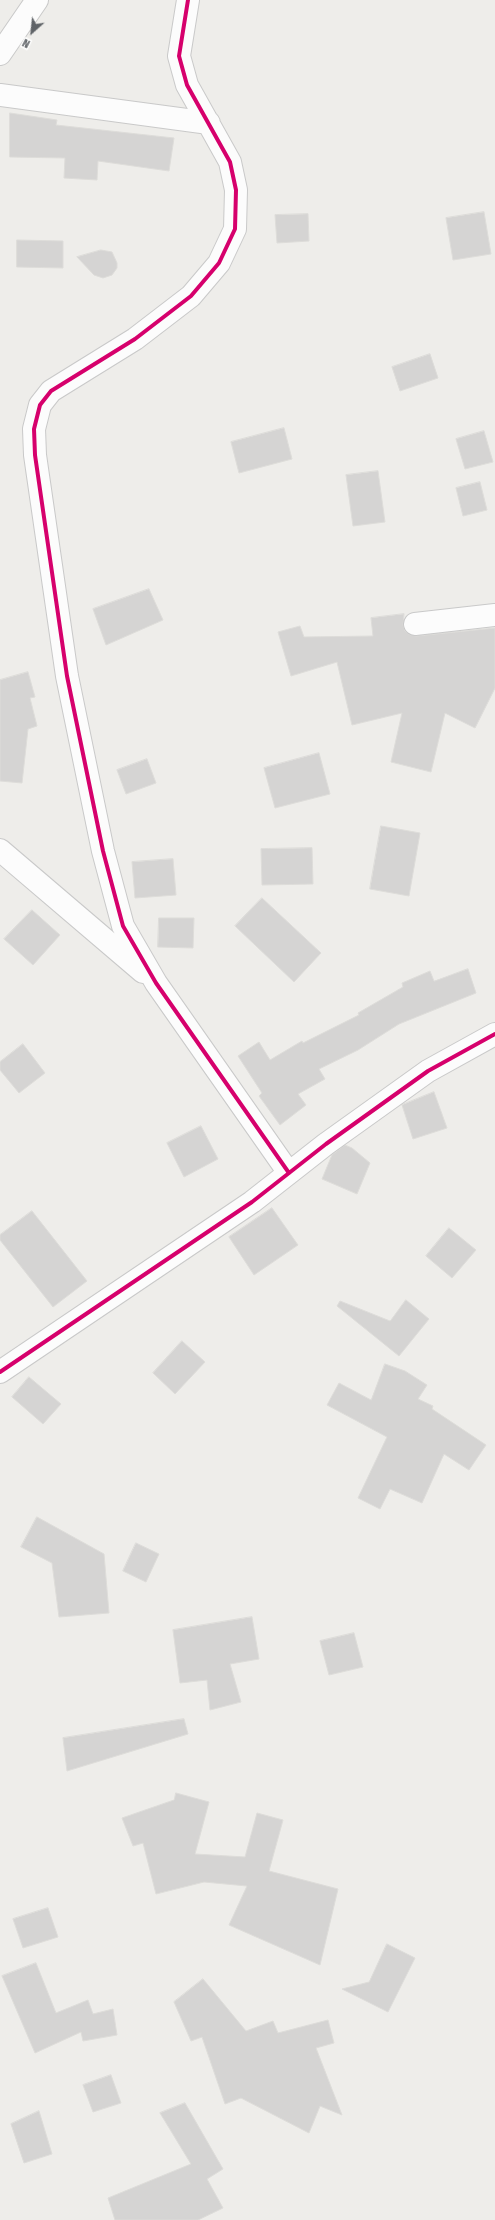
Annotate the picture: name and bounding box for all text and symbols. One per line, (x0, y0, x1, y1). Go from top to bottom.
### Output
north arrow (12, 12, 52, 52)
text: N (20, 36, 32, 50)

